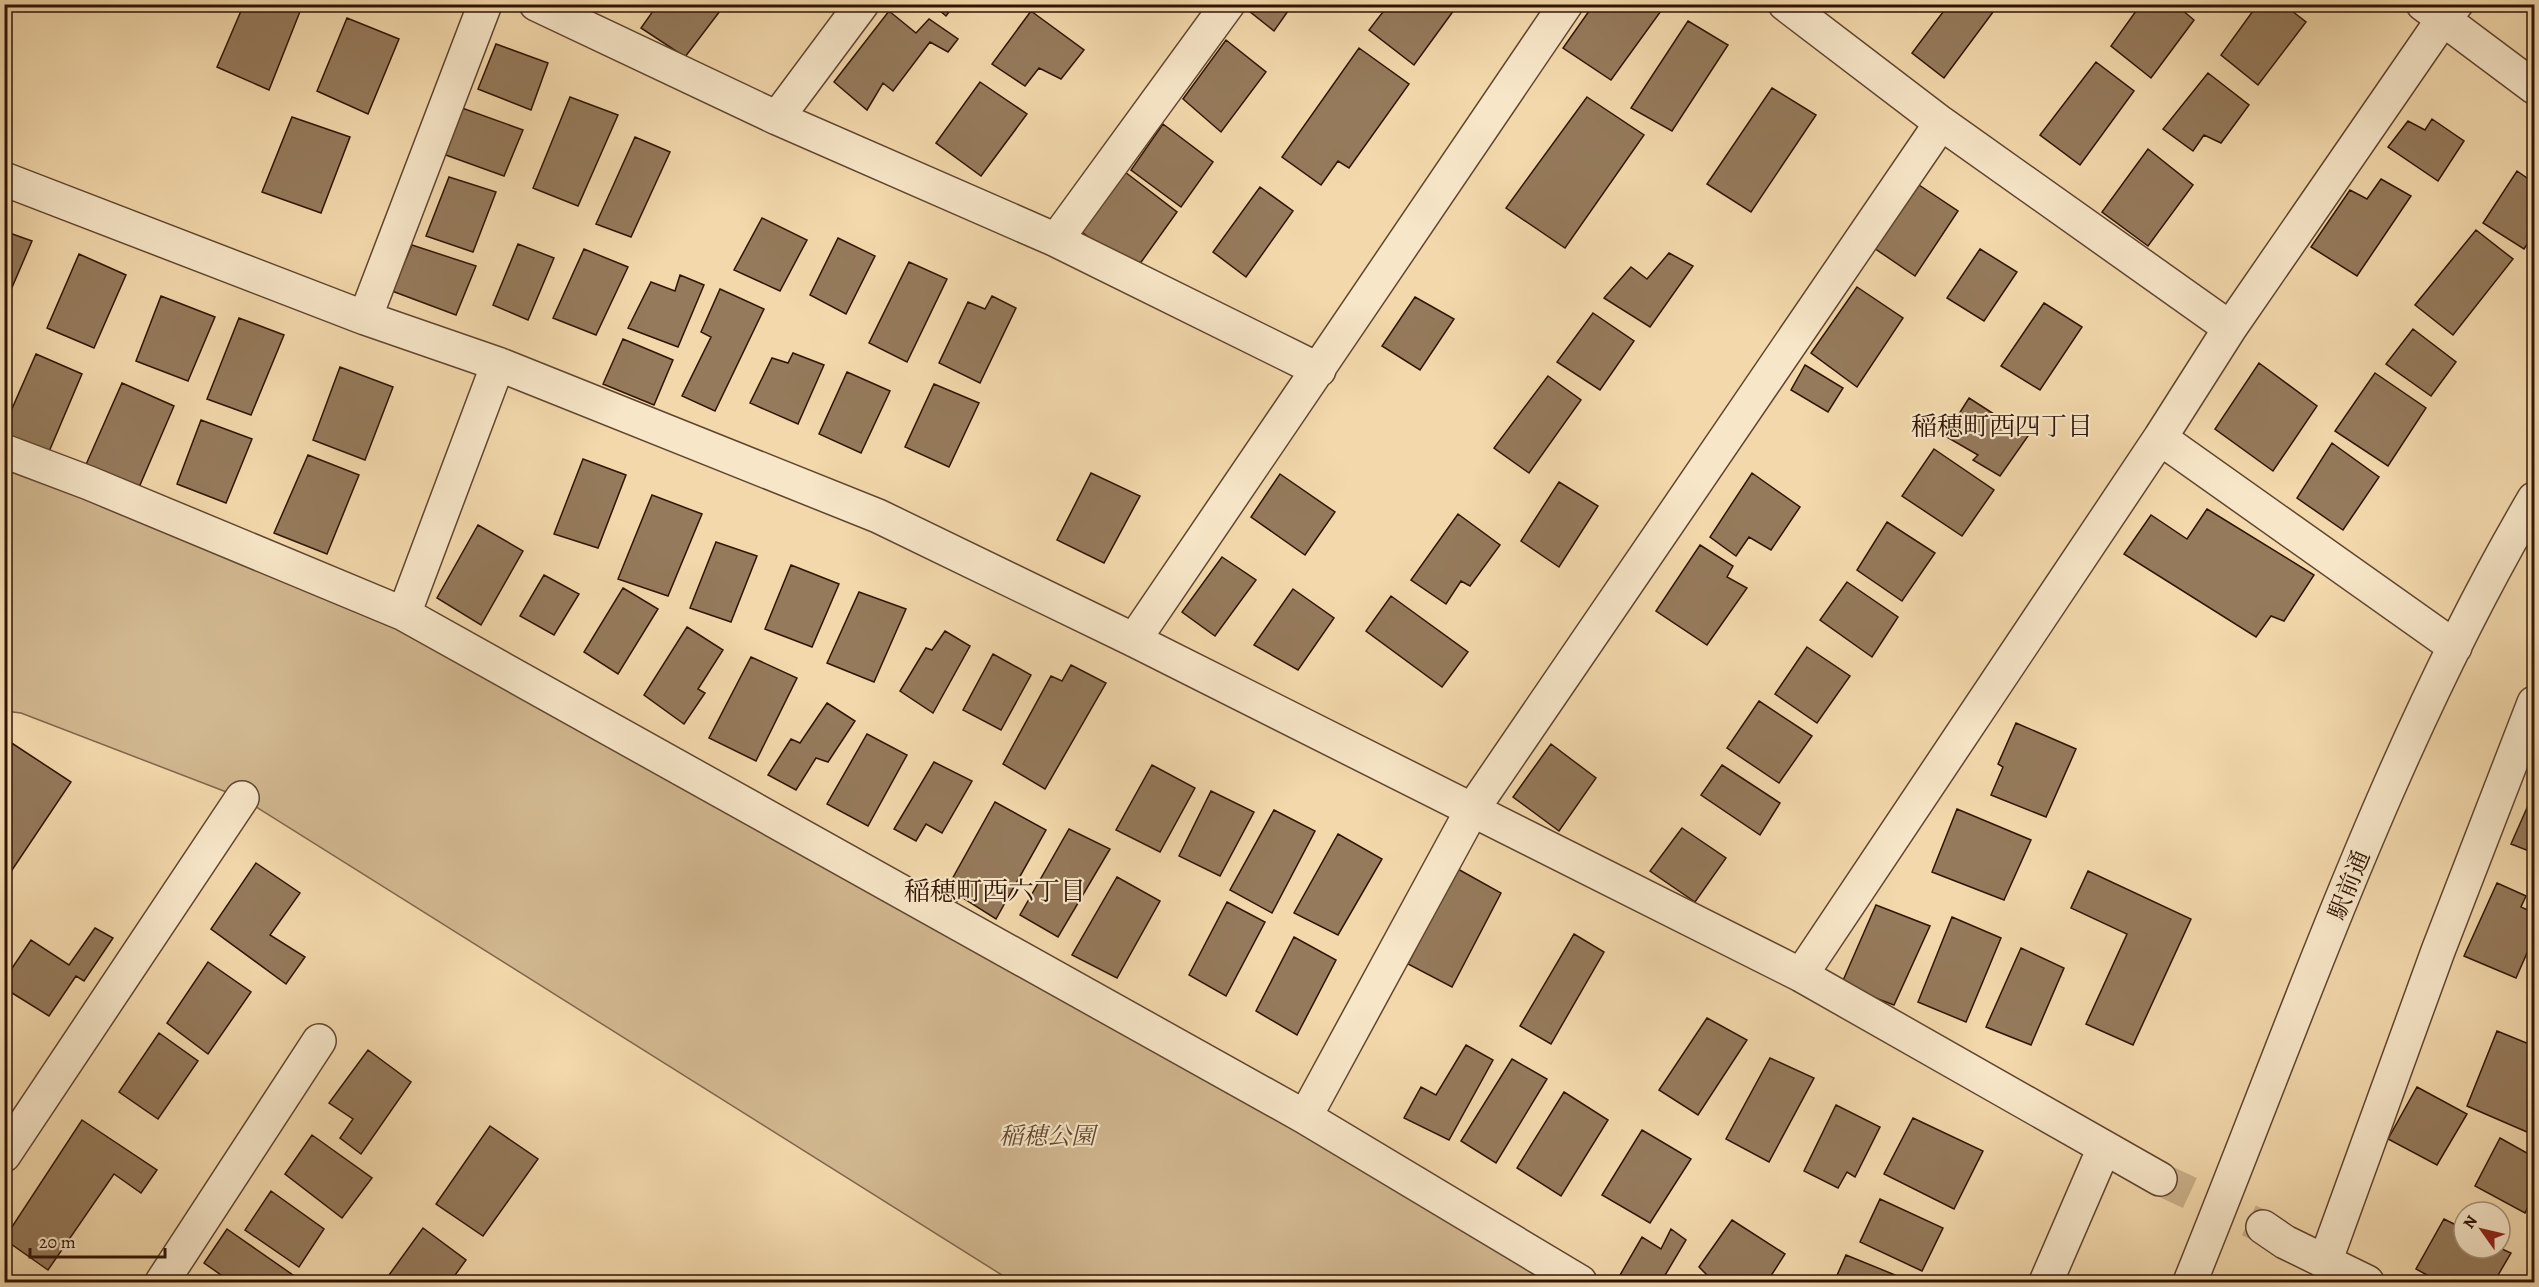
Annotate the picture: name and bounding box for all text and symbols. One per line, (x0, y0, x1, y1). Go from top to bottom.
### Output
district label: 稲穂町西四丁目 (1911, 409, 2093, 444)
street label: 駅前通 (2321, 846, 2377, 924)
district label: 稲穂町西六丁目 (904, 874, 1086, 909)
park label: 稲穂公園 (999, 1120, 1099, 1152)
north arrow (2452, 1200, 2512, 1260)
text: N (2458, 1211, 2483, 1233)
scale bar (30, 1221, 165, 1259)
text: 20 m (39, 1230, 76, 1254)

